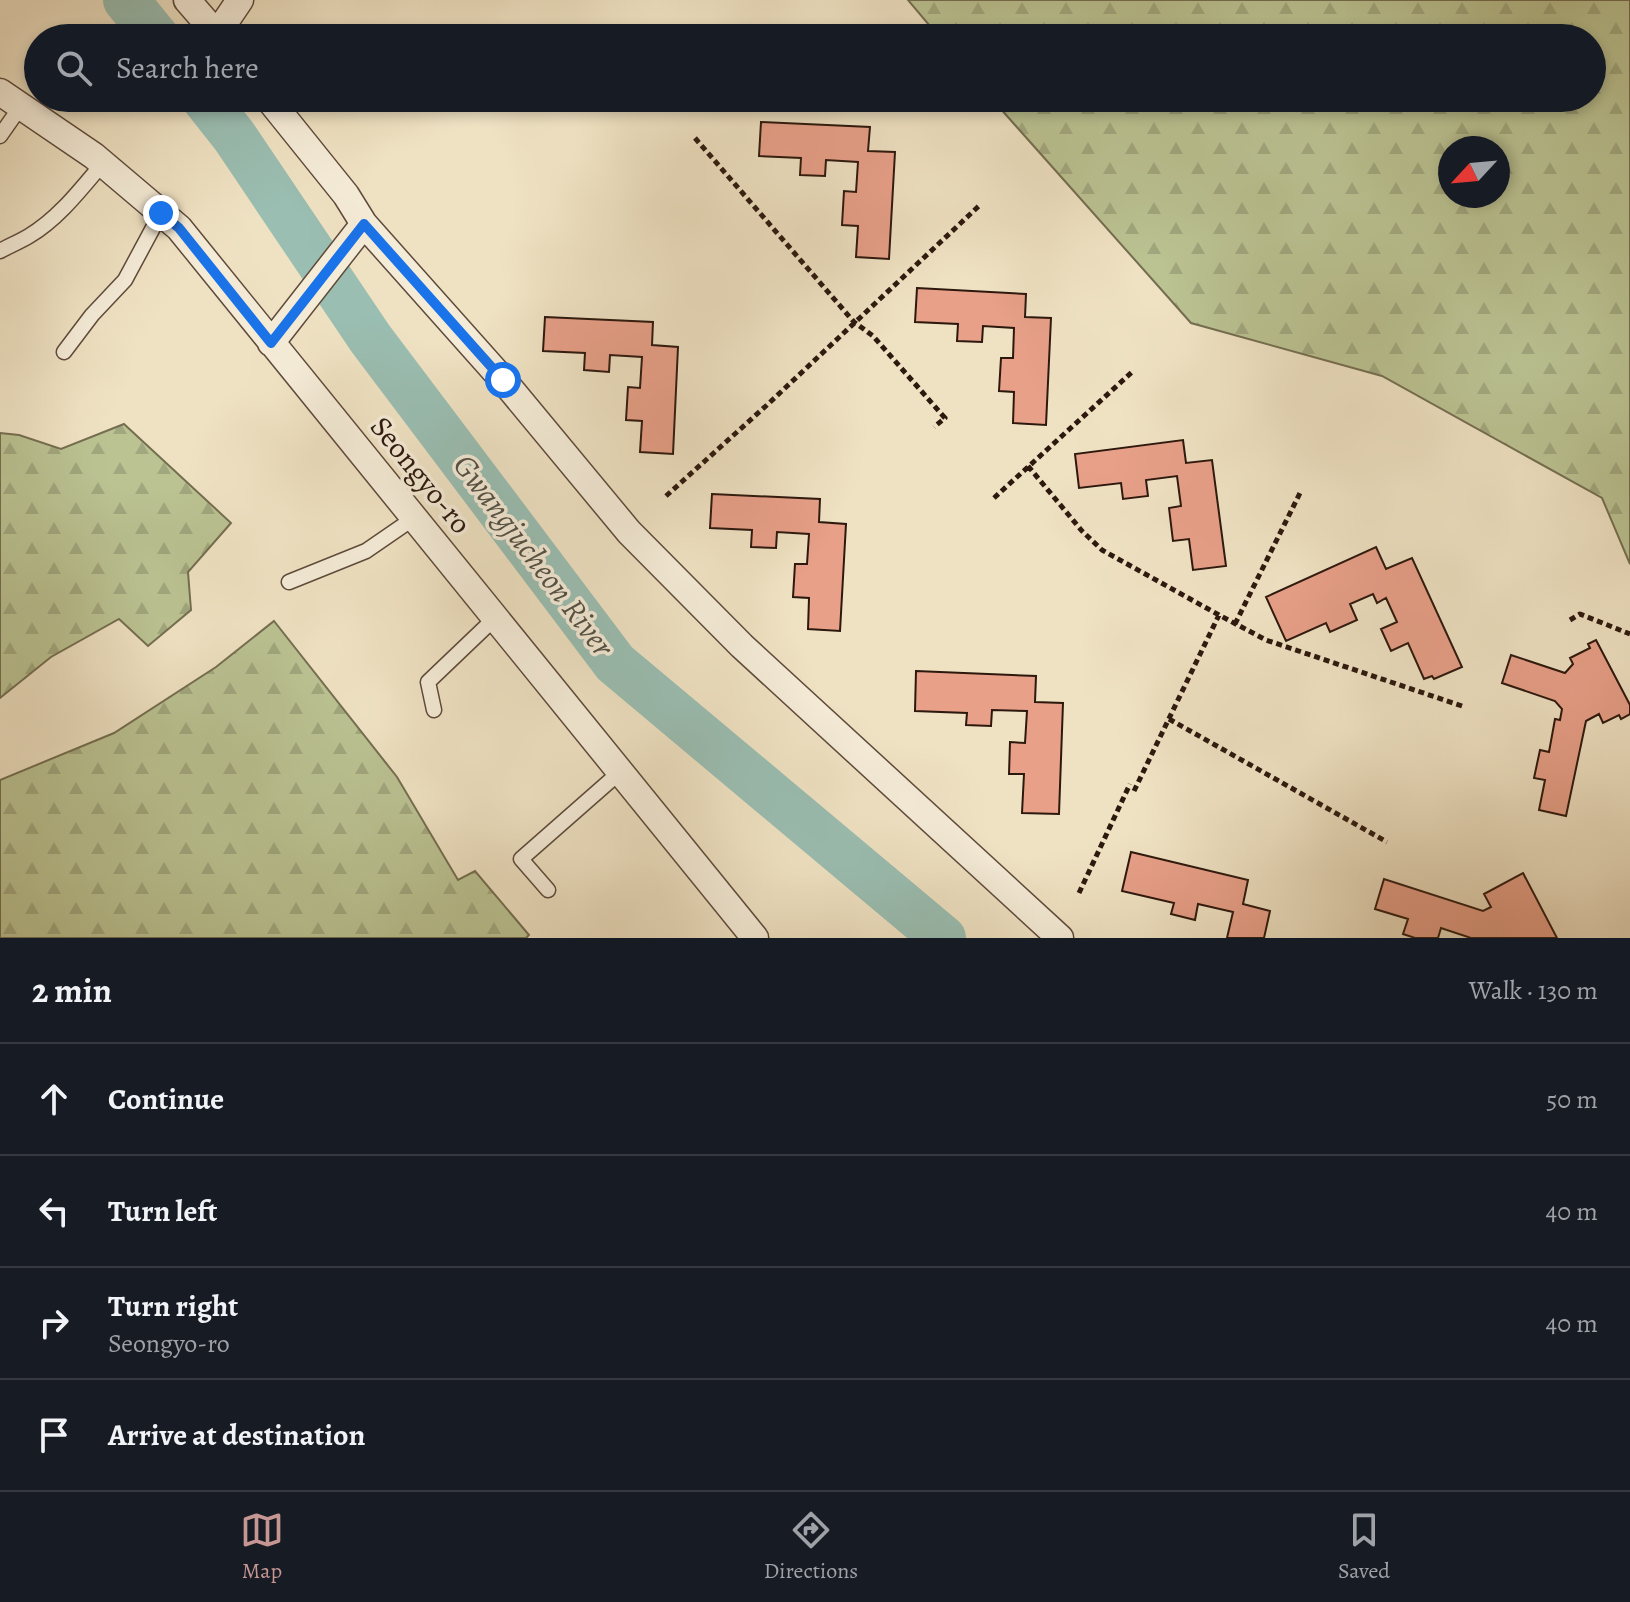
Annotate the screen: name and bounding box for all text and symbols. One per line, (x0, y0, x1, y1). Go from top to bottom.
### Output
search box (24, 24, 1606, 112)
icon: search (52, 46, 96, 90)
text: Search here (116, 48, 259, 88)
north arrow (1438, 136, 1510, 208)
route end (143, 195, 179, 231)
route start (485, 362, 521, 398)
street label: Seongyo-ro (361, 408, 481, 542)
water label: Gwangjucheon River (443, 445, 625, 666)
text: 2 min (32, 967, 112, 1014)
text: Walk · 130 m (1469, 973, 1598, 1008)
icon: ahead (32, 1077, 76, 1121)
text: Continue (108, 1079, 224, 1119)
text: 50 m (1546, 1082, 1598, 1117)
icon: left (32, 1189, 76, 1233)
text: Turn left (108, 1191, 217, 1231)
text: 40 m (1546, 1194, 1598, 1229)
text: Turn right (108, 1286, 238, 1326)
icon: right (32, 1301, 76, 1345)
text: 40 m (1546, 1306, 1598, 1341)
text: Seongyo-ro (108, 1326, 230, 1361)
icon: arrive (32, 1413, 76, 1457)
text: Arrive at destination (108, 1415, 365, 1455)
tab: Map (240, 1508, 284, 1586)
tab: Directions (764, 1508, 858, 1586)
tab: Saved (1338, 1508, 1390, 1586)

